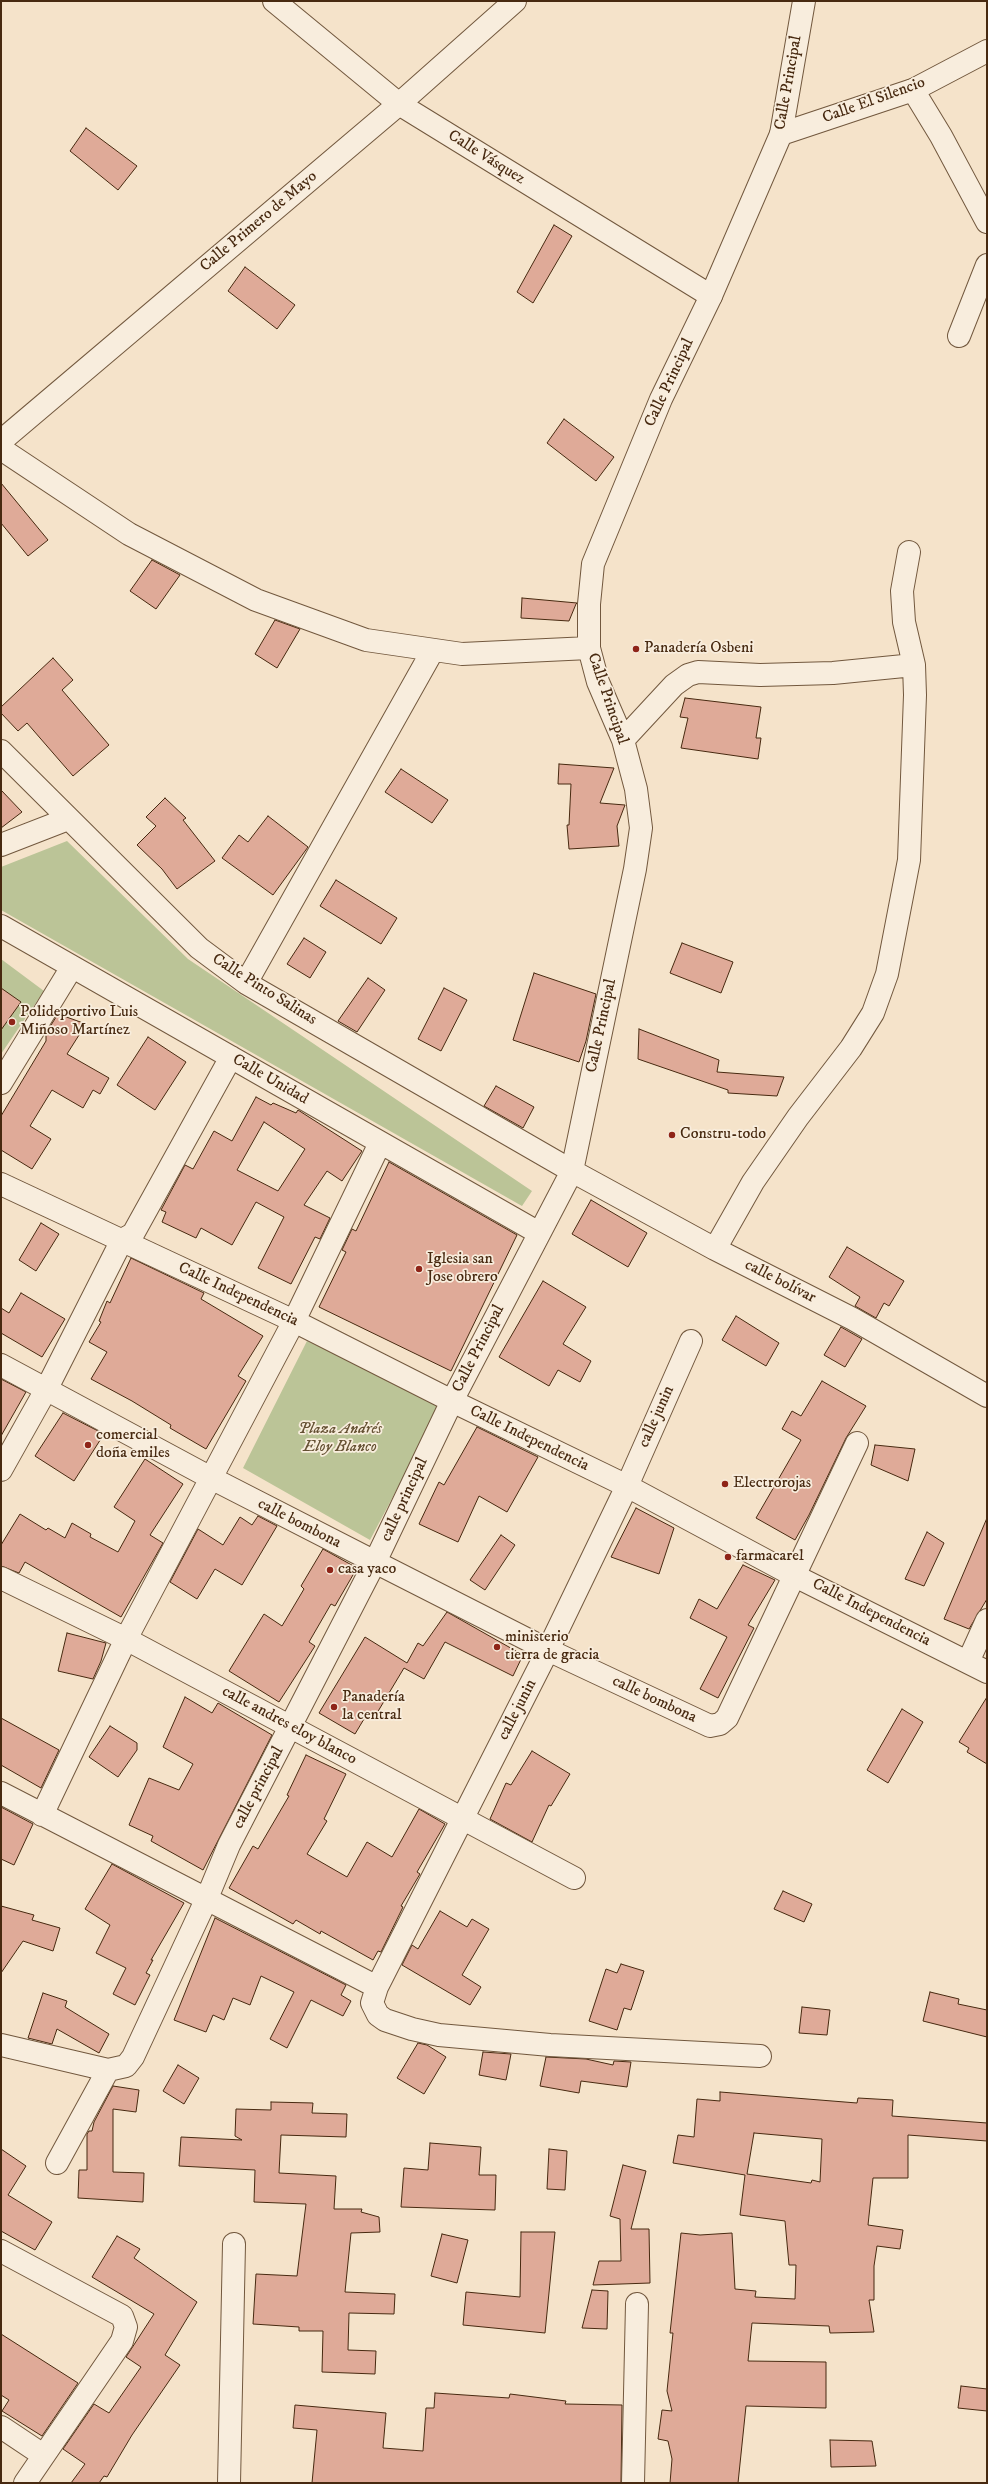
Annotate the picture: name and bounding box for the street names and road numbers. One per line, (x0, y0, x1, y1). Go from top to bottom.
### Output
street label: Calle Principal (771, 34, 807, 132)
street label: Calle El Silencio (820, 74, 928, 128)
street label: Calle Vásquez (444, 127, 528, 189)
street label: Calle Primero de Mayo (197, 167, 321, 277)
street label: Calle Principal (641, 336, 699, 430)
street label: Calle Principal (582, 651, 632, 747)
street label: Calle Pinto Salinas (208, 950, 320, 1030)
street label: Calle Principal (583, 977, 621, 1075)
street label: Calle Unidad (229, 1051, 311, 1109)
street label: calle bolívar (741, 1256, 819, 1308)
street label: Calle Independencia (175, 1259, 301, 1331)
street label: Calle Principal (449, 1302, 509, 1396)
street label: calle junin (635, 1383, 679, 1451)
street label: Calle Independencia (466, 1402, 592, 1476)
street label: calle principal (377, 1455, 433, 1545)
street label: calle bombona (254, 1495, 344, 1553)
street label: Calle Independencia (809, 1575, 933, 1651)
street label: calle bombona (609, 1672, 699, 1728)
street label: calle junin (495, 1676, 541, 1744)
street label: calle andres eloy blanco (218, 1682, 360, 1770)
street label: calle principal (229, 1744, 289, 1832)

